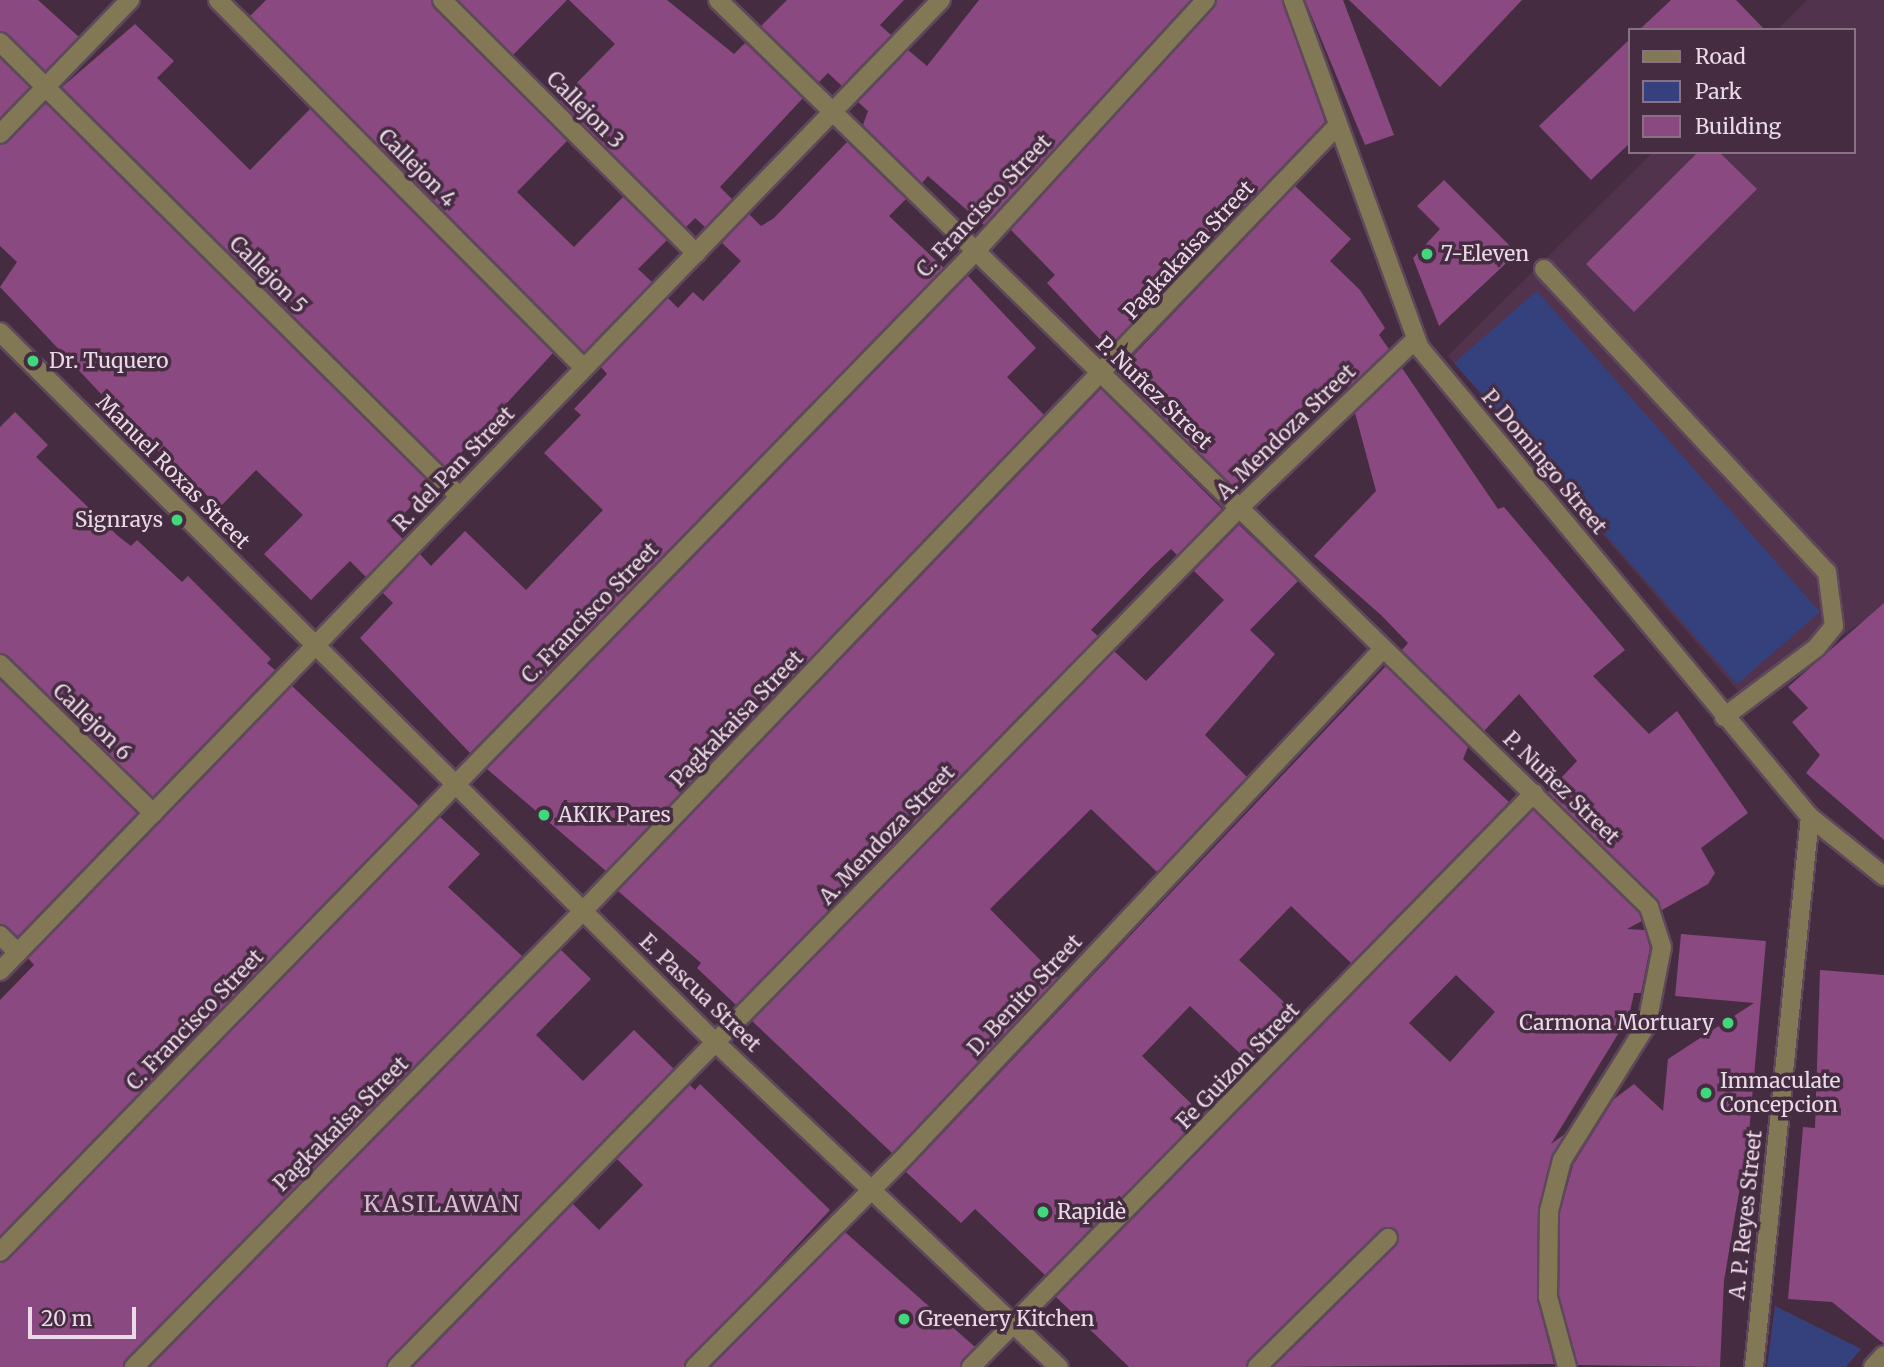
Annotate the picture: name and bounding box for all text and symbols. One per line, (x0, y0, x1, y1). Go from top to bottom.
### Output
legend (1629, 28, 1856, 154)
text: Road (1695, 43, 1746, 70)
street label: Callejon 3 (541, 66, 629, 154)
text: Park (1695, 78, 1742, 105)
text: Building (1695, 113, 1781, 140)
street label: Callejon 4 (373, 124, 461, 212)
street label: C. Francisco Street (911, 129, 1057, 283)
street label: Pagkakaisa Street (1118, 176, 1260, 324)
street label: Callejon 5 (224, 231, 312, 319)
place label: 7-Eleven (1441, 241, 1529, 267)
marker: 7-Eleven (1419, 246, 1435, 262)
street label: P. Nuñez Street (1091, 331, 1217, 455)
place label: Dr. Tuquero (49, 348, 168, 374)
marker: Dr. Tuquero (23, 351, 43, 371)
street label: A. Mendoza Street (1211, 359, 1361, 505)
street label: P. Domingo Street (1476, 385, 1612, 539)
street label: Manuel Roxas Street (91, 390, 255, 554)
street label: R. del Pan Street (388, 401, 520, 537)
place label: Signrays (75, 507, 163, 533)
marker: Signrays (169, 512, 185, 528)
street label: C. Francisco Street (516, 537, 664, 689)
street label: Pagkakaisa Street (665, 646, 809, 792)
street label: Callejon 6 (48, 678, 136, 766)
street label: P. Nuñez Street (1498, 726, 1624, 850)
street label: A. Mendoza Street (814, 760, 960, 910)
place label: AKIK Pares (558, 802, 671, 828)
marker: AKIK Pares (536, 807, 552, 823)
street label: E. Pascua Street (634, 929, 766, 1057)
street label: D. Benito Street (963, 929, 1087, 1061)
street label: C. Francisco Street (121, 944, 269, 1096)
street label: Fe Guizon Street (1171, 998, 1305, 1134)
place label: Carmona Mortuary (1519, 1010, 1714, 1036)
marker: Carmona Mortuary (1720, 1015, 1736, 1031)
street label: Pagkakaisa Street (269, 1052, 413, 1196)
place label: Immaculate Concepcion (1720, 1068, 1841, 1118)
marker: Immaculate Concepcion (1698, 1085, 1714, 1101)
street label: A. P. Reyes Street (1725, 1129, 1767, 1301)
district label: KASILAWAN (364, 1190, 520, 1218)
place label: Rapidè (1057, 1199, 1126, 1225)
marker: Rapidè (1035, 1204, 1051, 1220)
scale bar (32, 1294, 140, 1338)
text: 20 m (41, 1305, 92, 1332)
place label: Greenery Kitchen (918, 1306, 1094, 1332)
marker: Greenery Kitchen (896, 1311, 912, 1327)

